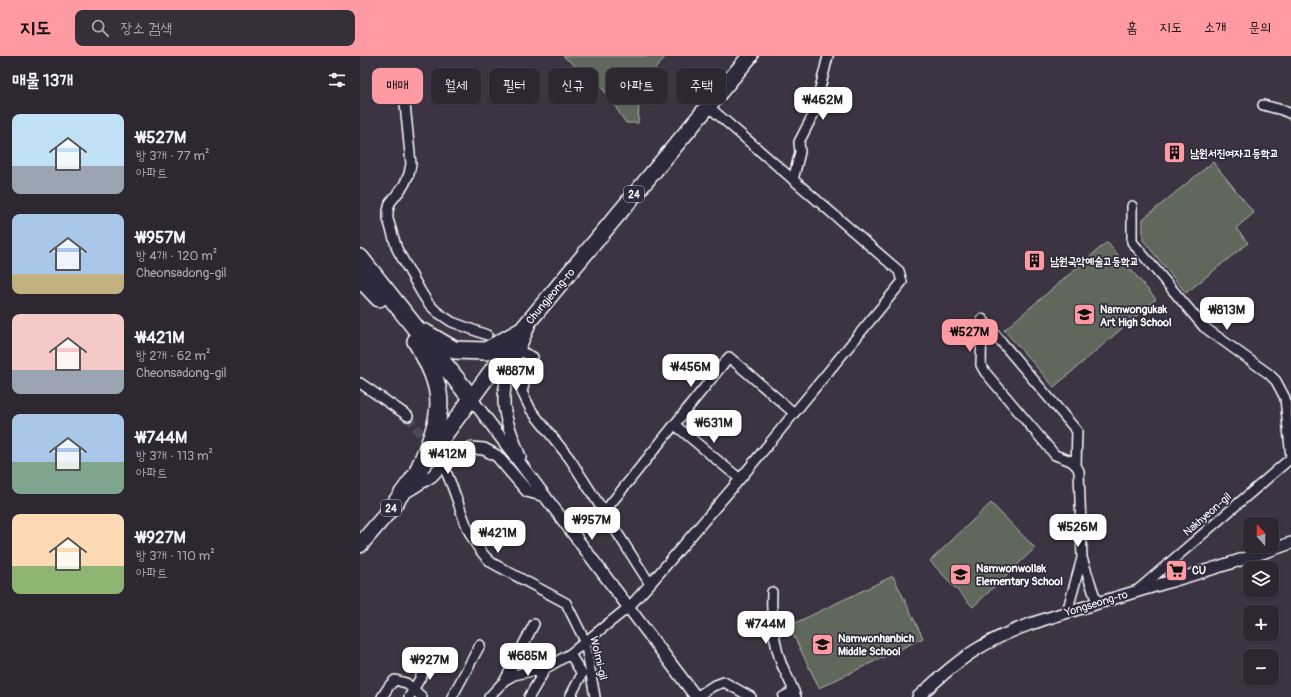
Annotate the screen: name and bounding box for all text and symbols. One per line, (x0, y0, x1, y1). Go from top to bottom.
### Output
search box (75, 10, 355, 46)
text: 지도 (20, 16, 51, 40)
icon: search (89, 17, 111, 39)
text: 장소 검색 (121, 19, 172, 38)
text: 홈 (1126, 19, 1137, 36)
text: 지도 (1159, 19, 1182, 36)
text: 소개 (1204, 19, 1226, 36)
text: 문의 (1248, 19, 1271, 36)
chip: 매매 (372, 68, 423, 104)
chip: 월세 (431, 68, 481, 104)
chip: 필터 (489, 68, 540, 104)
chip: 신규 (548, 68, 598, 104)
chip: 아파트 (606, 68, 668, 104)
chip: 주택 (676, 68, 726, 104)
icon: filters (326, 69, 348, 91)
text: 매물 13개 (12, 70, 73, 91)
pin: ₩462M (795, 87, 851, 121)
text: ₩462M (803, 92, 843, 108)
text: ₩527M (136, 127, 186, 148)
icon: home (44, 130, 92, 178)
building icon: 남원서진여자고등학교 (1162, 140, 1188, 166)
place label: 남원서진여자고등학교 (1190, 147, 1279, 160)
text: 방 3개 · 77 m² (136, 148, 209, 164)
text: 아파트 (136, 165, 167, 181)
road number: 24 (624, 186, 644, 202)
text: ₩957M (136, 227, 185, 248)
icon: home (44, 230, 92, 278)
text: 방 4개 · 120 m² (136, 248, 217, 264)
building icon: 남원국악예술고등학교 (1022, 248, 1048, 274)
place label: 남원국악예술고등학교 (1050, 255, 1139, 268)
text: Cheonsadong-gil (136, 265, 227, 281)
street label: Chungjeong-ro (523, 266, 578, 327)
pin: ₩813M (1199, 297, 1255, 331)
school or university icon: Namwongukak Art High School (1071, 302, 1097, 328)
text: ₩813M (1209, 302, 1245, 318)
place label: Namwongukak Art High School (1100, 303, 1172, 329)
pin: ₩527M (942, 319, 998, 353)
text: ₩527M (951, 324, 989, 340)
text: ₩421M (136, 327, 184, 348)
icon: home (44, 330, 92, 378)
text: 방 2개 · 62 m² (136, 348, 211, 364)
pin: ₩456M (663, 354, 719, 388)
pin: ₩887M (488, 358, 544, 392)
text: ₩456M (671, 359, 711, 375)
text: ₩887M (497, 363, 535, 379)
text: Cheonsadong-gil (136, 365, 227, 381)
pin: ₩631M (686, 410, 742, 444)
text: ₩631M (695, 415, 733, 431)
text: ₩744M (136, 427, 187, 448)
icon: home (44, 430, 92, 478)
pin: ₩412M (420, 441, 476, 475)
text: ₩412M (429, 446, 467, 462)
text: 방 3개 · 113 m² (136, 448, 213, 464)
text: 아파트 (136, 465, 167, 481)
street label: Nakhyeon-gil (1181, 490, 1234, 539)
road number: 24 (381, 500, 401, 516)
pin: ₩957M (564, 507, 620, 541)
text: ₩957M (573, 512, 611, 528)
pin: ₩526M (1050, 514, 1106, 548)
north arrow (1243, 517, 1279, 553)
map controls (1243, 517, 1279, 685)
text: ₩526M (1058, 519, 1098, 535)
pin: ₩421M (470, 520, 526, 554)
text: ₩421M (479, 525, 517, 541)
text: ₩927M (136, 527, 186, 548)
icon: home (44, 530, 92, 578)
text: 방 3개 · 110 m² (136, 548, 215, 564)
supermarket icon: CU (1163, 557, 1189, 583)
school or university icon: Namwonwollak Elementary School (948, 561, 974, 587)
button: layers (1243, 561, 1279, 597)
place label: Namwonwollak Elementary School (976, 562, 1063, 588)
place label: CU (1192, 564, 1206, 577)
text: 아파트 (136, 565, 167, 581)
street label: Yongseong-ro (1062, 588, 1129, 620)
button: + (1243, 605, 1279, 641)
pin: ₩744M (738, 611, 794, 645)
text: ₩744M (746, 616, 786, 632)
school or university icon: Namwonhanbich Middle School (809, 631, 835, 657)
place label: Namwonhanbich Middle School (838, 632, 914, 658)
street label: Wolmi-gil (587, 635, 610, 681)
pin: ₩685M (500, 643, 556, 677)
pin: ₩927M (402, 647, 458, 681)
text: ₩685M (509, 648, 547, 664)
button: − (1243, 649, 1279, 685)
text: ₩927M (411, 652, 449, 668)

